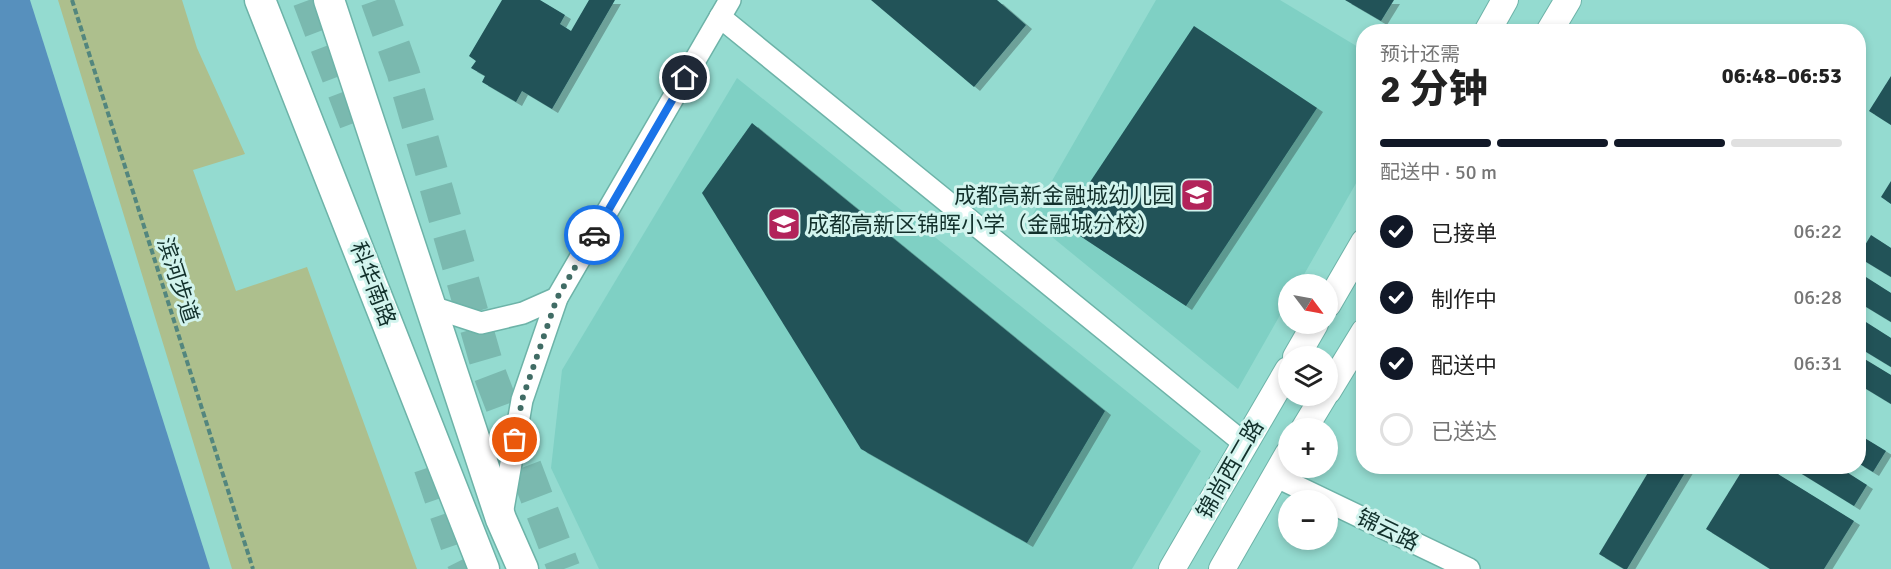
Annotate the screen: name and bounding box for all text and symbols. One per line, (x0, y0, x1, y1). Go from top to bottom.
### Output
text: 预计还需 (1380, 42, 1460, 67)
pin (659, 52, 710, 103)
icon: home (668, 61, 701, 94)
text: 06:48–06:53 (1722, 62, 1842, 89)
text: 2 分钟 (1380, 65, 1488, 113)
text: 配送中 · 50 m (1380, 160, 1497, 185)
school or university icon: 成都高新金融城幼儿园 (1179, 177, 1215, 213)
place label: 成都高新金融城幼儿园 (954, 182, 1174, 209)
courier (564, 205, 624, 265)
school or university icon: 成都高新区锦晖小学（金融城分校） (766, 206, 802, 242)
place label: 成都高新区锦晖小学（金融城分校） (807, 211, 1159, 238)
icon: check (1380, 215, 1413, 248)
icon: car (578, 219, 611, 252)
text: 06:22 (1793, 219, 1842, 244)
text: 已接单 (1431, 220, 1497, 247)
street label: 滨河步道 (152, 234, 204, 326)
street label: 科华南路 (345, 238, 401, 330)
north arrow (1278, 274, 1338, 334)
map controls (1278, 274, 1338, 550)
icon: check (1380, 281, 1413, 314)
text: 06:28 (1793, 285, 1842, 310)
text: 制作中 (1431, 286, 1497, 313)
button: layers (1278, 346, 1338, 406)
icon: check (1380, 347, 1413, 380)
text: 06:31 (1793, 351, 1842, 376)
text: 配送中 (1431, 352, 1497, 379)
pin (489, 414, 540, 465)
street label: 锦尚西二路 (1191, 415, 1269, 523)
button: + (1278, 418, 1338, 478)
text: 已送达 (1431, 418, 1497, 445)
icon: bag (498, 423, 531, 456)
button: − (1278, 490, 1338, 550)
street label: 锦云路 (1352, 503, 1424, 557)

